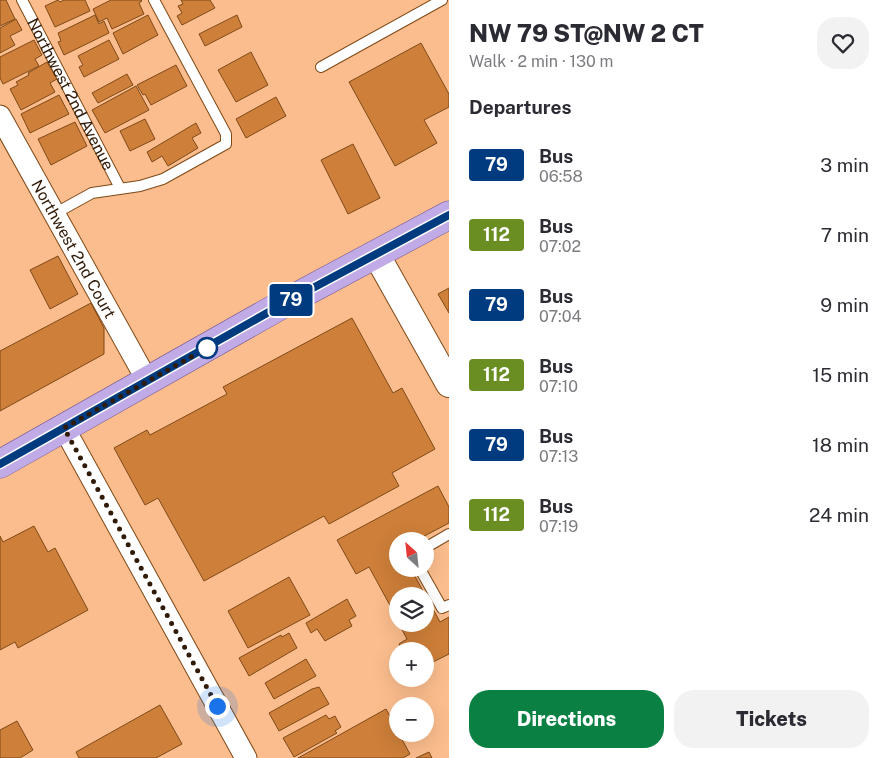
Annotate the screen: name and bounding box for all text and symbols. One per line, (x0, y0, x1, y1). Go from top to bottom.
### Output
street label: Northwest 2nd Avenue (24, 15, 118, 173)
button: heart (817, 17, 869, 69)
text: NW 79 ST@NW 2 CT (469, 19, 704, 47)
text: Walk · 2 min · 130 m (469, 52, 613, 71)
text: Departures (469, 96, 572, 118)
text: Bus (539, 145, 573, 167)
text: 79 (485, 154, 508, 175)
text: 3 min (820, 154, 869, 176)
text: 06:58 (539, 167, 583, 186)
street label: Northwest 2nd Court (28, 176, 120, 321)
text: Bus (539, 215, 573, 237)
text: 112 (483, 224, 510, 245)
text: 7 min (821, 224, 869, 246)
text: 07:02 (539, 237, 581, 256)
line badge: 79 (268, 284, 314, 316)
text: Bus (539, 285, 573, 307)
text: 79 (280, 289, 302, 310)
text: 79 (485, 294, 508, 315)
text: 9 min (820, 294, 869, 316)
text: 07:04 (539, 307, 582, 326)
unlabelled marker (196, 337, 218, 359)
text: Bus (539, 355, 573, 377)
text: 112 (483, 364, 510, 385)
text: 15 min (812, 364, 869, 386)
text: 07:10 (539, 377, 578, 396)
text: Bus (539, 425, 573, 447)
text: 79 (485, 434, 508, 455)
text: 18 min (812, 434, 869, 456)
text: 07:13 (539, 447, 578, 466)
text: Bus (539, 495, 573, 517)
text: 112 (483, 504, 510, 525)
text: 24 min (809, 504, 869, 526)
text: 07:19 (539, 517, 578, 536)
north arrow (389, 532, 434, 578)
map controls (389, 532, 434, 742)
button: layers (389, 587, 434, 632)
button: + (389, 642, 434, 687)
button: Directions (469, 690, 664, 748)
button: Tickets (674, 690, 869, 748)
your location (205, 694, 230, 719)
button: − (389, 697, 434, 742)

